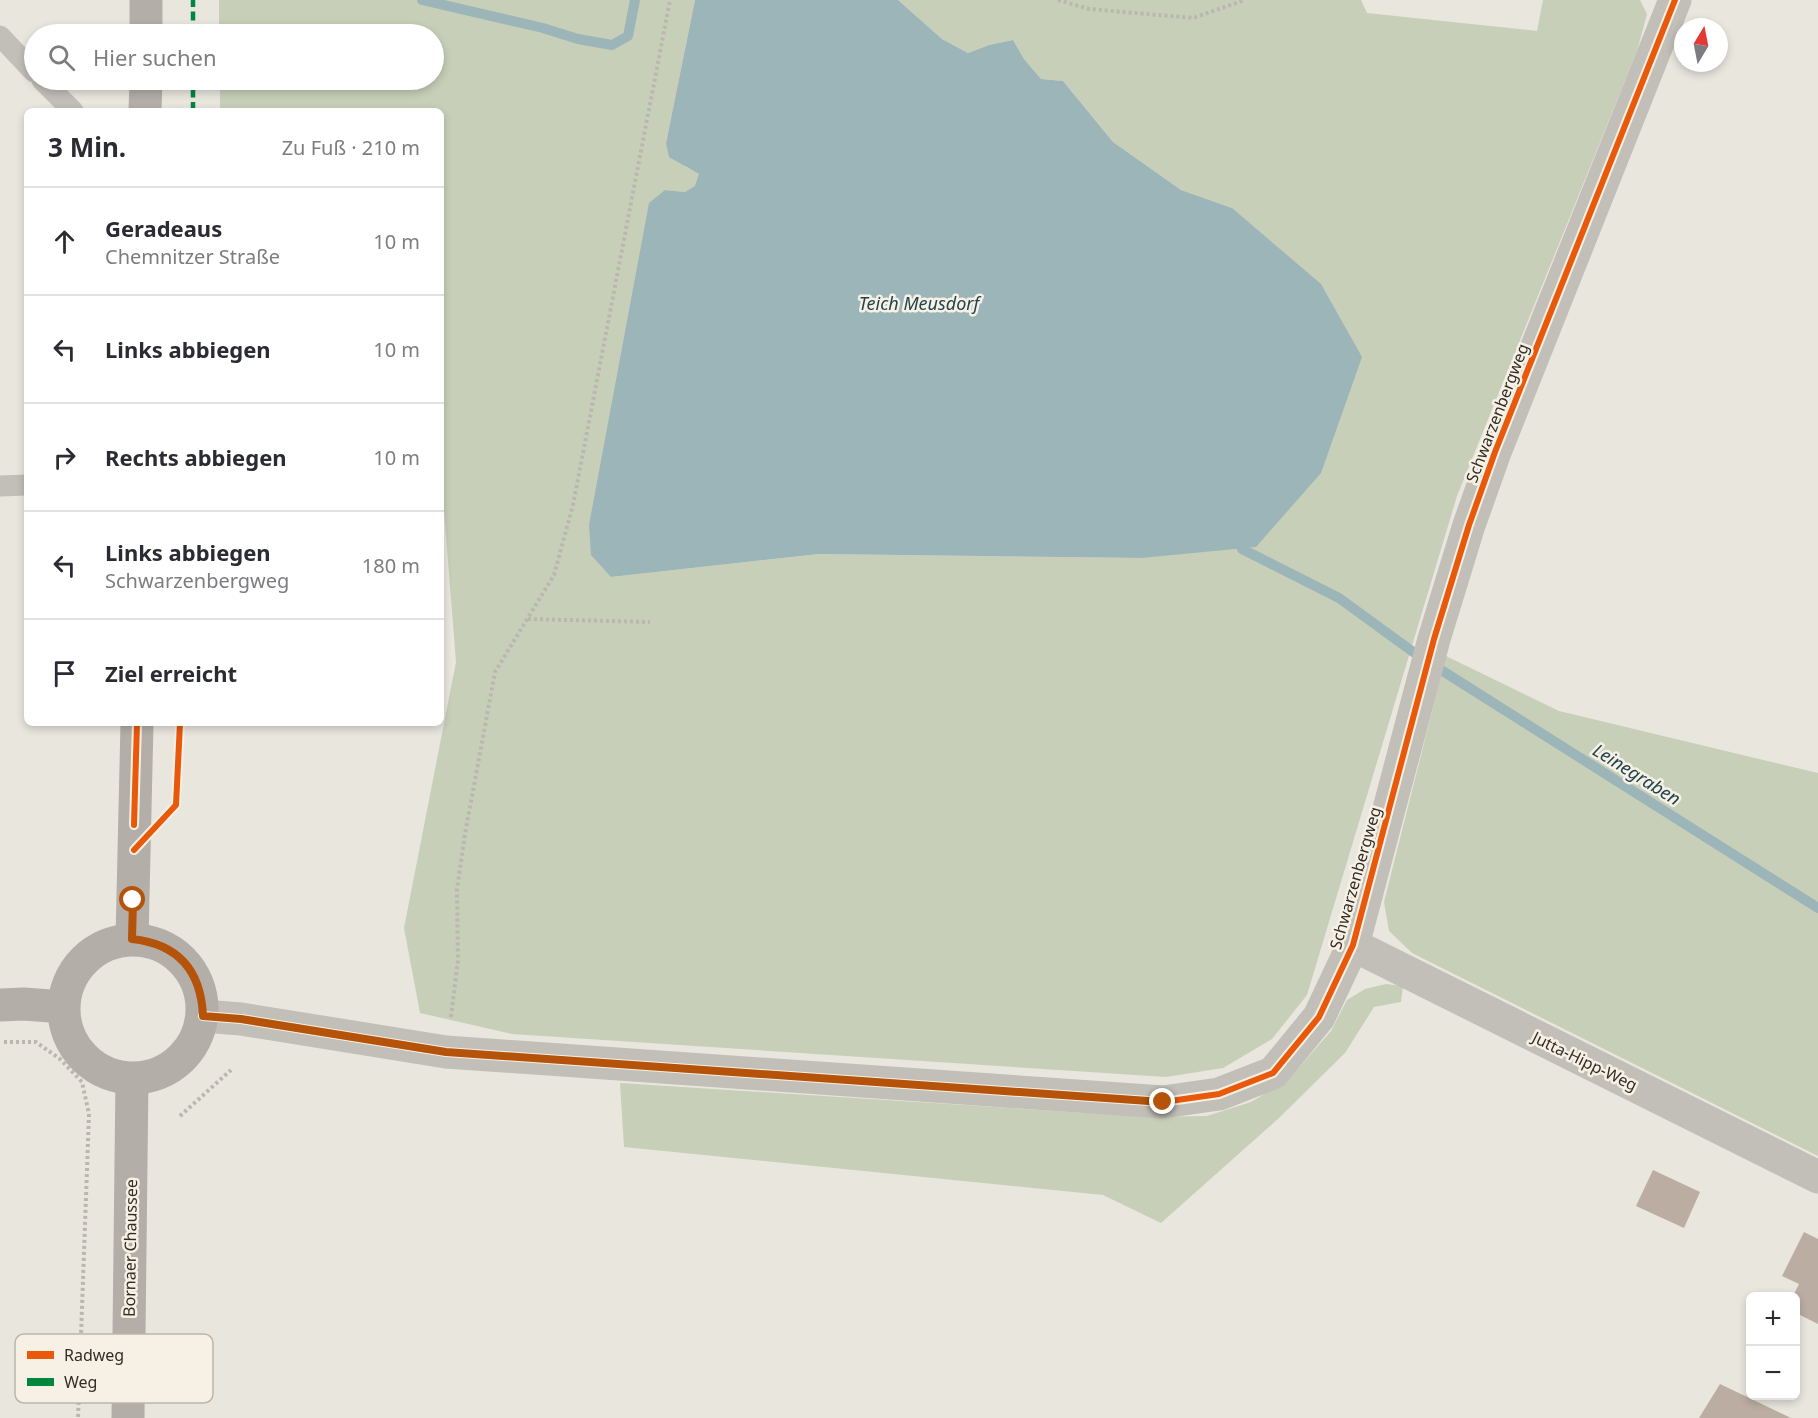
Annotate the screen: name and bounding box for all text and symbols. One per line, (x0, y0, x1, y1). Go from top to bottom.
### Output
north arrow (1674, 18, 1728, 72)
search box (24, 24, 444, 90)
icon: search (45, 41, 78, 74)
text: Hier suchen (93, 42, 217, 72)
text: 3 Min. (48, 129, 126, 165)
text: Zu Fuß · 210 m (282, 134, 420, 161)
text: Geradeaus (105, 213, 222, 243)
icon: ahead (48, 225, 81, 258)
text: 10 m (373, 228, 420, 255)
text: Chemnitzer Straße (105, 243, 280, 270)
water label: Teich Meusdorf (859, 291, 981, 315)
icon: left (48, 333, 81, 366)
text: Links abbiegen (105, 334, 271, 364)
text: 10 m (373, 336, 420, 363)
street label: Schwarzenbergweg (1460, 340, 1534, 486)
icon: right (48, 441, 81, 474)
text: Rechts abbiegen (105, 442, 287, 472)
text: 10 m (373, 444, 420, 471)
text: Links abbiegen (105, 537, 271, 567)
icon: left (48, 549, 81, 582)
text: 180 m (362, 552, 420, 579)
text: Schwarzenbergweg (105, 567, 289, 594)
icon: arrive (48, 657, 81, 690)
text: Ziel erreicht (105, 658, 237, 688)
water label: Leinegraben (1589, 738, 1685, 810)
street label: Schwarzenbergweg (1324, 804, 1386, 952)
route start (119, 886, 145, 912)
street label: Jutta-Hipp-Weg (1527, 1025, 1641, 1096)
route end (1149, 1088, 1175, 1114)
street label: Bornaer Chaussee (118, 1179, 142, 1317)
map controls (1746, 1292, 1800, 1400)
button: + (1746, 1292, 1800, 1346)
legend (15, 1334, 213, 1403)
text: Radweg (64, 1344, 124, 1366)
button: − (1746, 1346, 1800, 1400)
text: Weg (64, 1371, 97, 1393)

